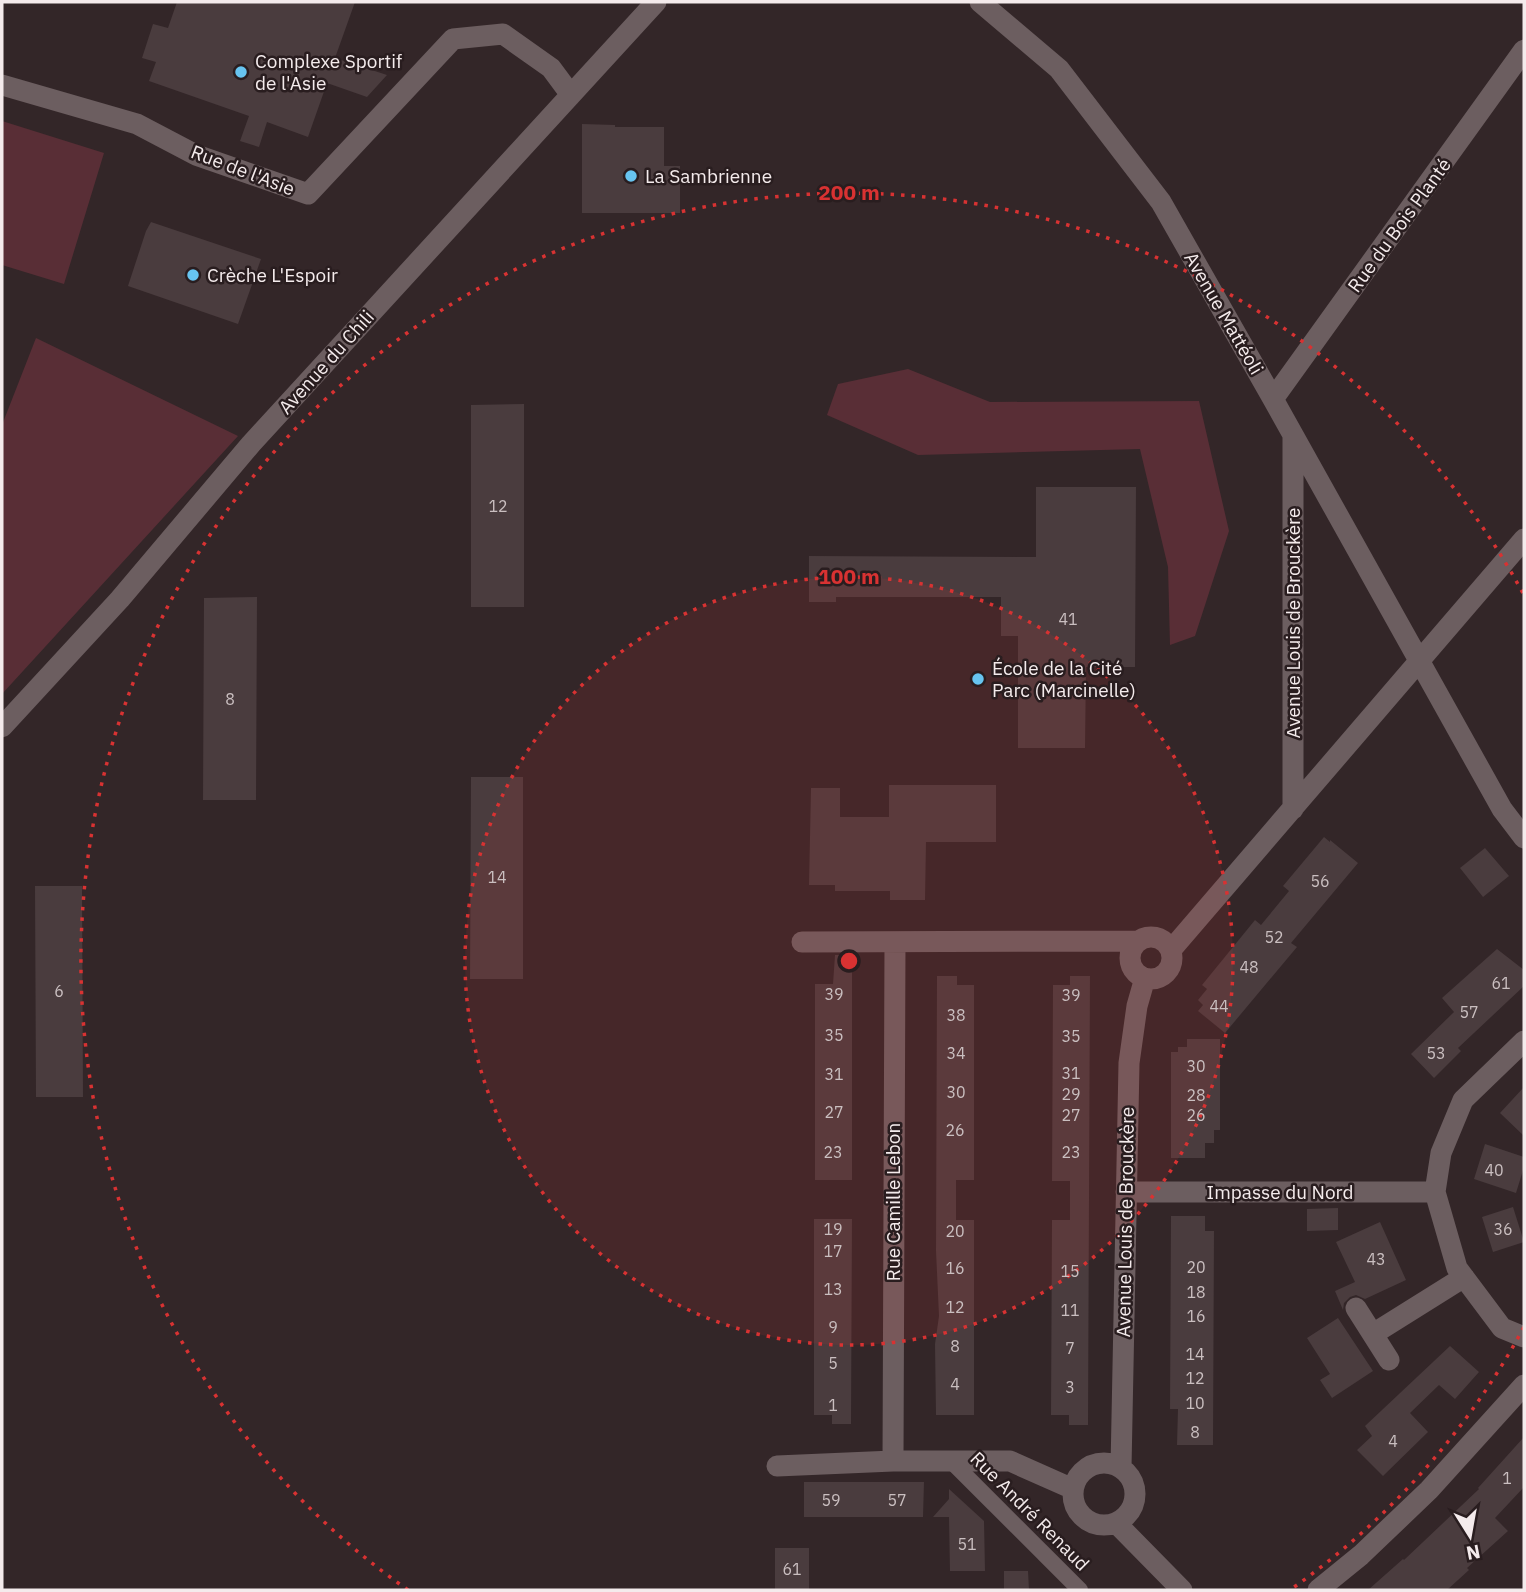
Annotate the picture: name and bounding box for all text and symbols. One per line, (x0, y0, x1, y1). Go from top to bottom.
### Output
place label: Complexe Sportif de l'Asie (255, 49, 402, 95)
marker: Complexe Sportif de l'Asie (233, 64, 249, 80)
street label: Rue de l'Asie (188, 139, 298, 201)
street label: Rue du Bois Planté (1342, 153, 1456, 297)
place label: La Sambrienne (645, 164, 772, 188)
marker: La Sambrienne (623, 168, 639, 184)
text: 200 m (818, 178, 880, 206)
street label: Avenue Mattéoli (1179, 247, 1269, 379)
place label: Crèche L'Espoir (207, 263, 338, 287)
marker: Crèche L'Espoir (185, 267, 201, 283)
street label: Avenue du Chili (273, 305, 379, 419)
house number: 12 (488, 496, 508, 516)
street label: Avenue Louis de Brouckère (1281, 508, 1305, 738)
text: 100 m (818, 562, 880, 590)
house number: 41 (1058, 609, 1078, 629)
place label: École de la Cité Parc (Marcinelle) (992, 656, 1136, 702)
marker: École de la Cité Parc (Marcinelle) (970, 671, 986, 687)
house number: 8 (225, 689, 235, 709)
house number: 14 (487, 867, 507, 887)
house number: 56 (1310, 871, 1330, 891)
house number: 52 (1264, 927, 1284, 947)
centre of rings (837, 949, 861, 973)
house number: 48 (1239, 957, 1259, 977)
house number: 61 (1491, 973, 1511, 993)
house number: 6 (54, 981, 64, 1001)
house number: 39 (824, 984, 844, 1004)
house number: 39 (1061, 985, 1081, 1005)
house number: 44 (1209, 996, 1229, 1016)
house number: 57 (1459, 1002, 1479, 1022)
house number: 38 (946, 1005, 966, 1025)
house number: 35 (824, 1025, 844, 1045)
house number: 35 (1061, 1026, 1081, 1046)
house number: 34 (946, 1043, 966, 1063)
house number: 53 (1426, 1043, 1446, 1063)
house number: 30 (1186, 1056, 1206, 1076)
house number: 31 (1061, 1063, 1081, 1083)
house number: 31 (824, 1064, 844, 1084)
house number: 30 (946, 1082, 966, 1102)
house number: 29 (1061, 1084, 1081, 1104)
house number: 28 (1186, 1085, 1206, 1105)
house number: 27 (824, 1102, 844, 1122)
house number: 27 (1061, 1105, 1081, 1125)
house number: 26 (1186, 1105, 1206, 1125)
street label: Avenue Louis de Brouckère (1111, 1106, 1139, 1338)
house number: 26 (945, 1120, 965, 1140)
street label: Rue Camille Lebon (881, 1123, 905, 1281)
house number: 23 (823, 1142, 843, 1162)
house number: 23 (1061, 1142, 1081, 1162)
house number: 40 (1484, 1160, 1504, 1180)
street label: Impasse du Nord (1207, 1180, 1353, 1204)
house number: 19 (823, 1219, 843, 1239)
house number: 36 (1493, 1219, 1513, 1239)
house number: 20 (945, 1221, 965, 1241)
house number: 17 (823, 1241, 843, 1261)
house number: 43 (1366, 1249, 1386, 1269)
house number: 20 (1186, 1257, 1206, 1277)
house number: 16 (945, 1258, 965, 1278)
house number: 15 (1060, 1261, 1080, 1281)
house number: 13 (823, 1279, 843, 1299)
house number: 18 (1186, 1282, 1206, 1302)
house number: 12 (945, 1297, 965, 1317)
house number: 11 (1060, 1300, 1080, 1320)
house number: 16 (1186, 1306, 1206, 1326)
house number: 9 (828, 1317, 838, 1337)
house number: 8 (950, 1336, 960, 1356)
house number: 7 (1065, 1338, 1075, 1358)
house number: 14 (1185, 1344, 1205, 1364)
house number: 5 (828, 1353, 838, 1373)
house number: 12 (1185, 1368, 1205, 1388)
house number: 4 (950, 1374, 960, 1394)
house number: 3 (1065, 1377, 1075, 1397)
house number: 10 (1185, 1393, 1205, 1413)
house number: 1 (828, 1395, 838, 1415)
house number: 8 (1190, 1422, 1200, 1442)
house number: 4 (1388, 1431, 1398, 1451)
street label: Rue André Renaud (965, 1446, 1095, 1576)
house number: 1 (1502, 1468, 1512, 1488)
house number: 59 (821, 1490, 841, 1510)
house number: 57 (887, 1490, 907, 1510)
north arrow (1435, 1501, 1505, 1571)
house number: 51 (957, 1534, 977, 1554)
text: N (1464, 1540, 1482, 1566)
house number: 61 (782, 1559, 802, 1579)

